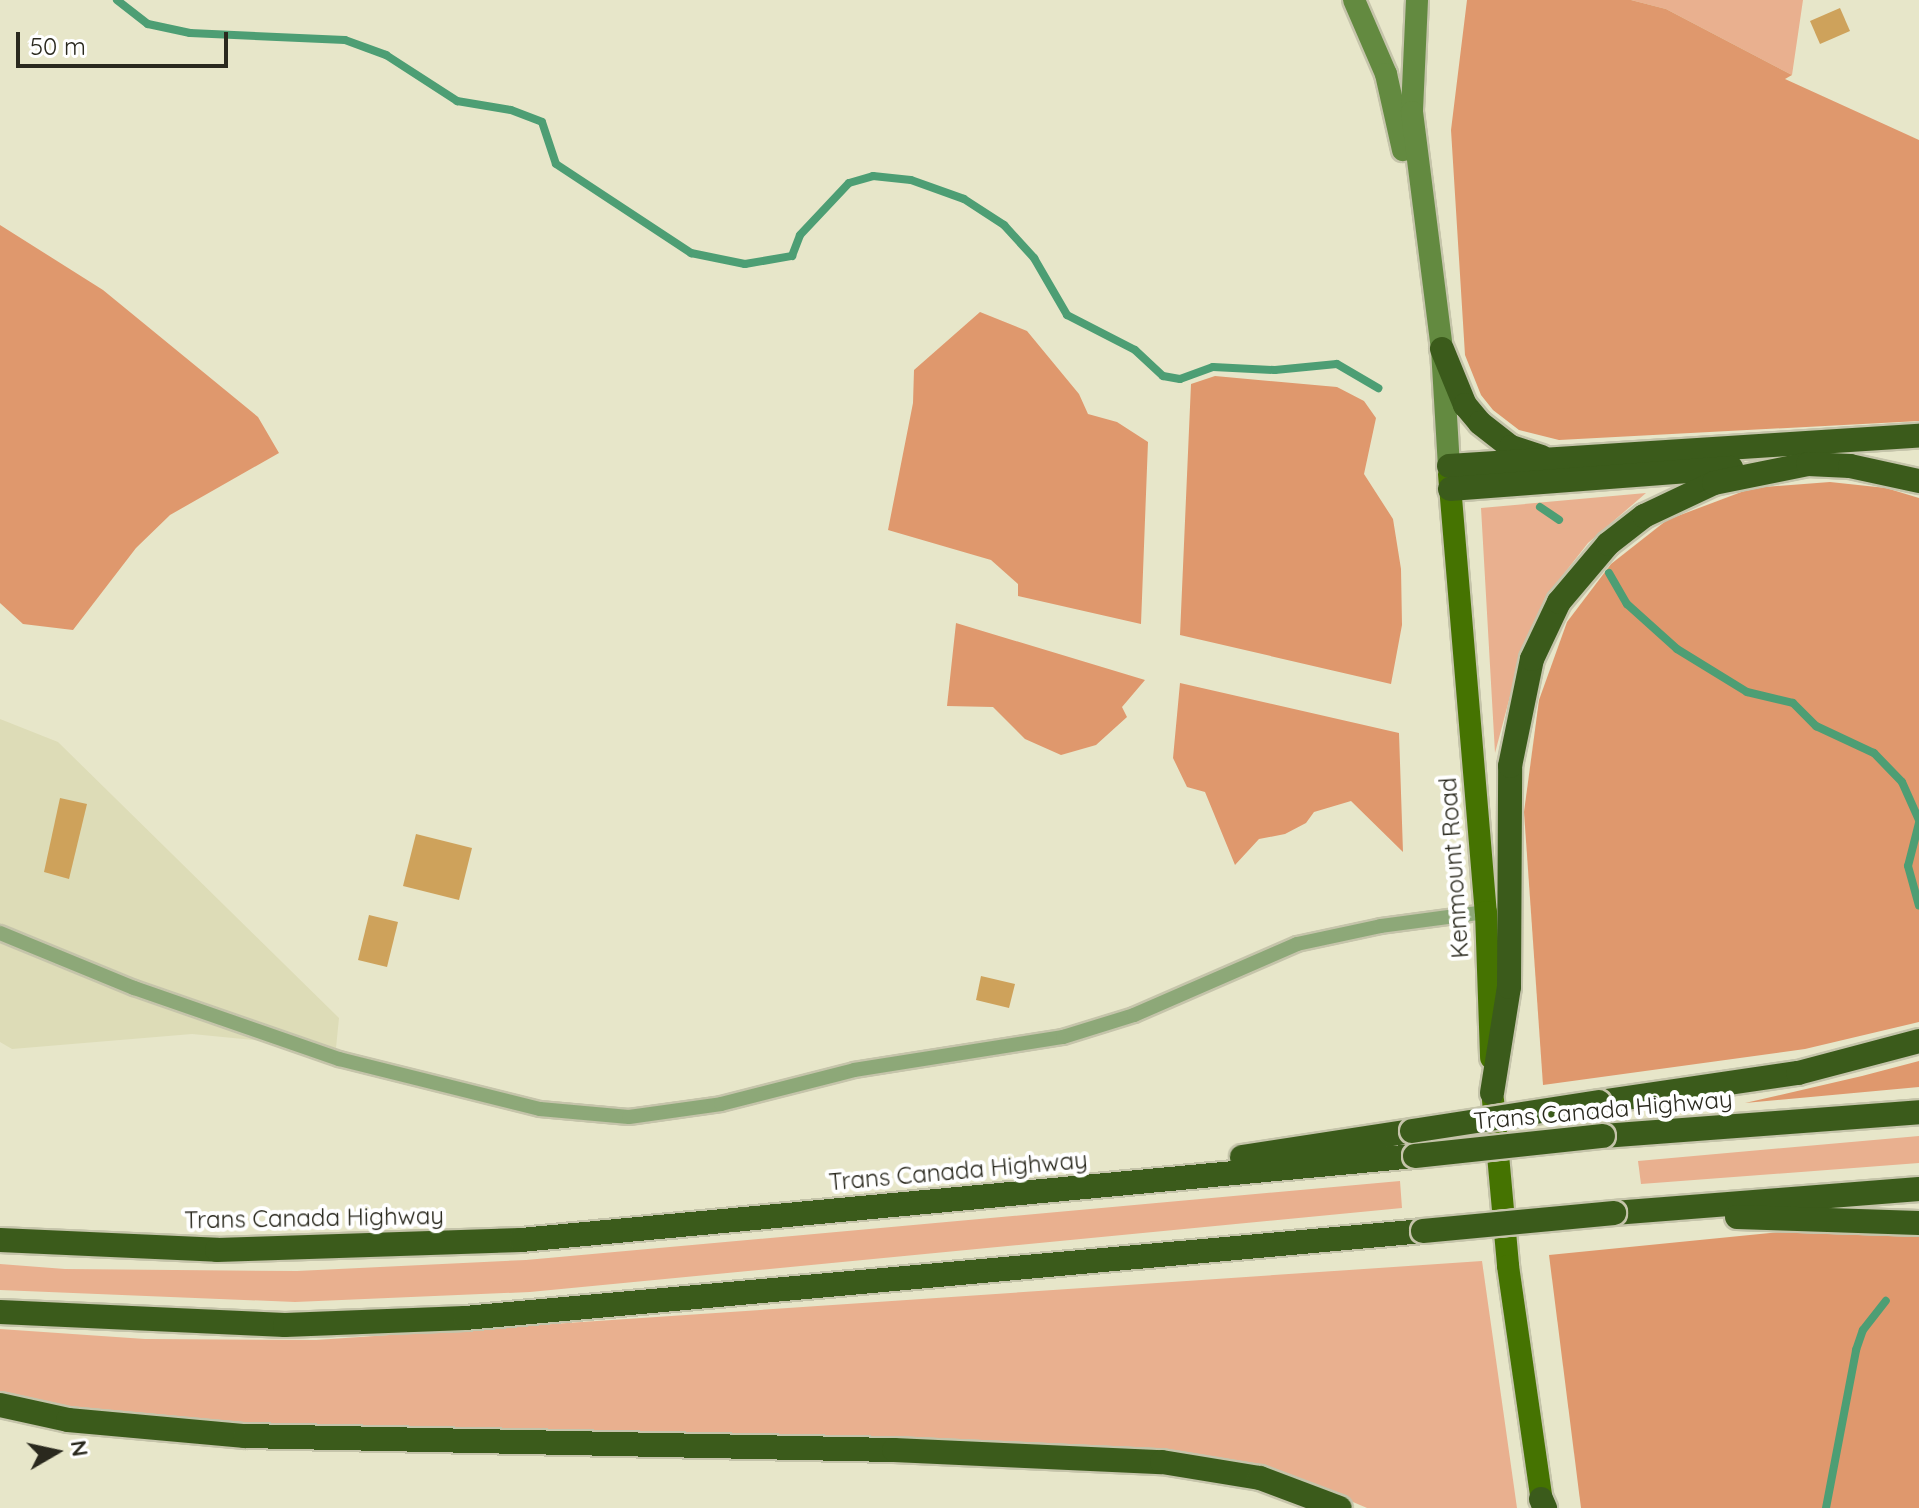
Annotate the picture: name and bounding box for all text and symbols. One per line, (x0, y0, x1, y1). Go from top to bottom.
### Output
scale bar (20, 16, 232, 66)
text: 50 m (30, 31, 86, 61)
street label: Kenmount Road (1433, 777, 1475, 959)
street label: Trans Canada Highway (1472, 1084, 1734, 1136)
street label: Trans Canada Highway (827, 1145, 1089, 1197)
street label: Trans Canada Highway (184, 1201, 444, 1235)
north arrow (16, 1412, 96, 1492)
text: N (65, 1438, 95, 1458)

